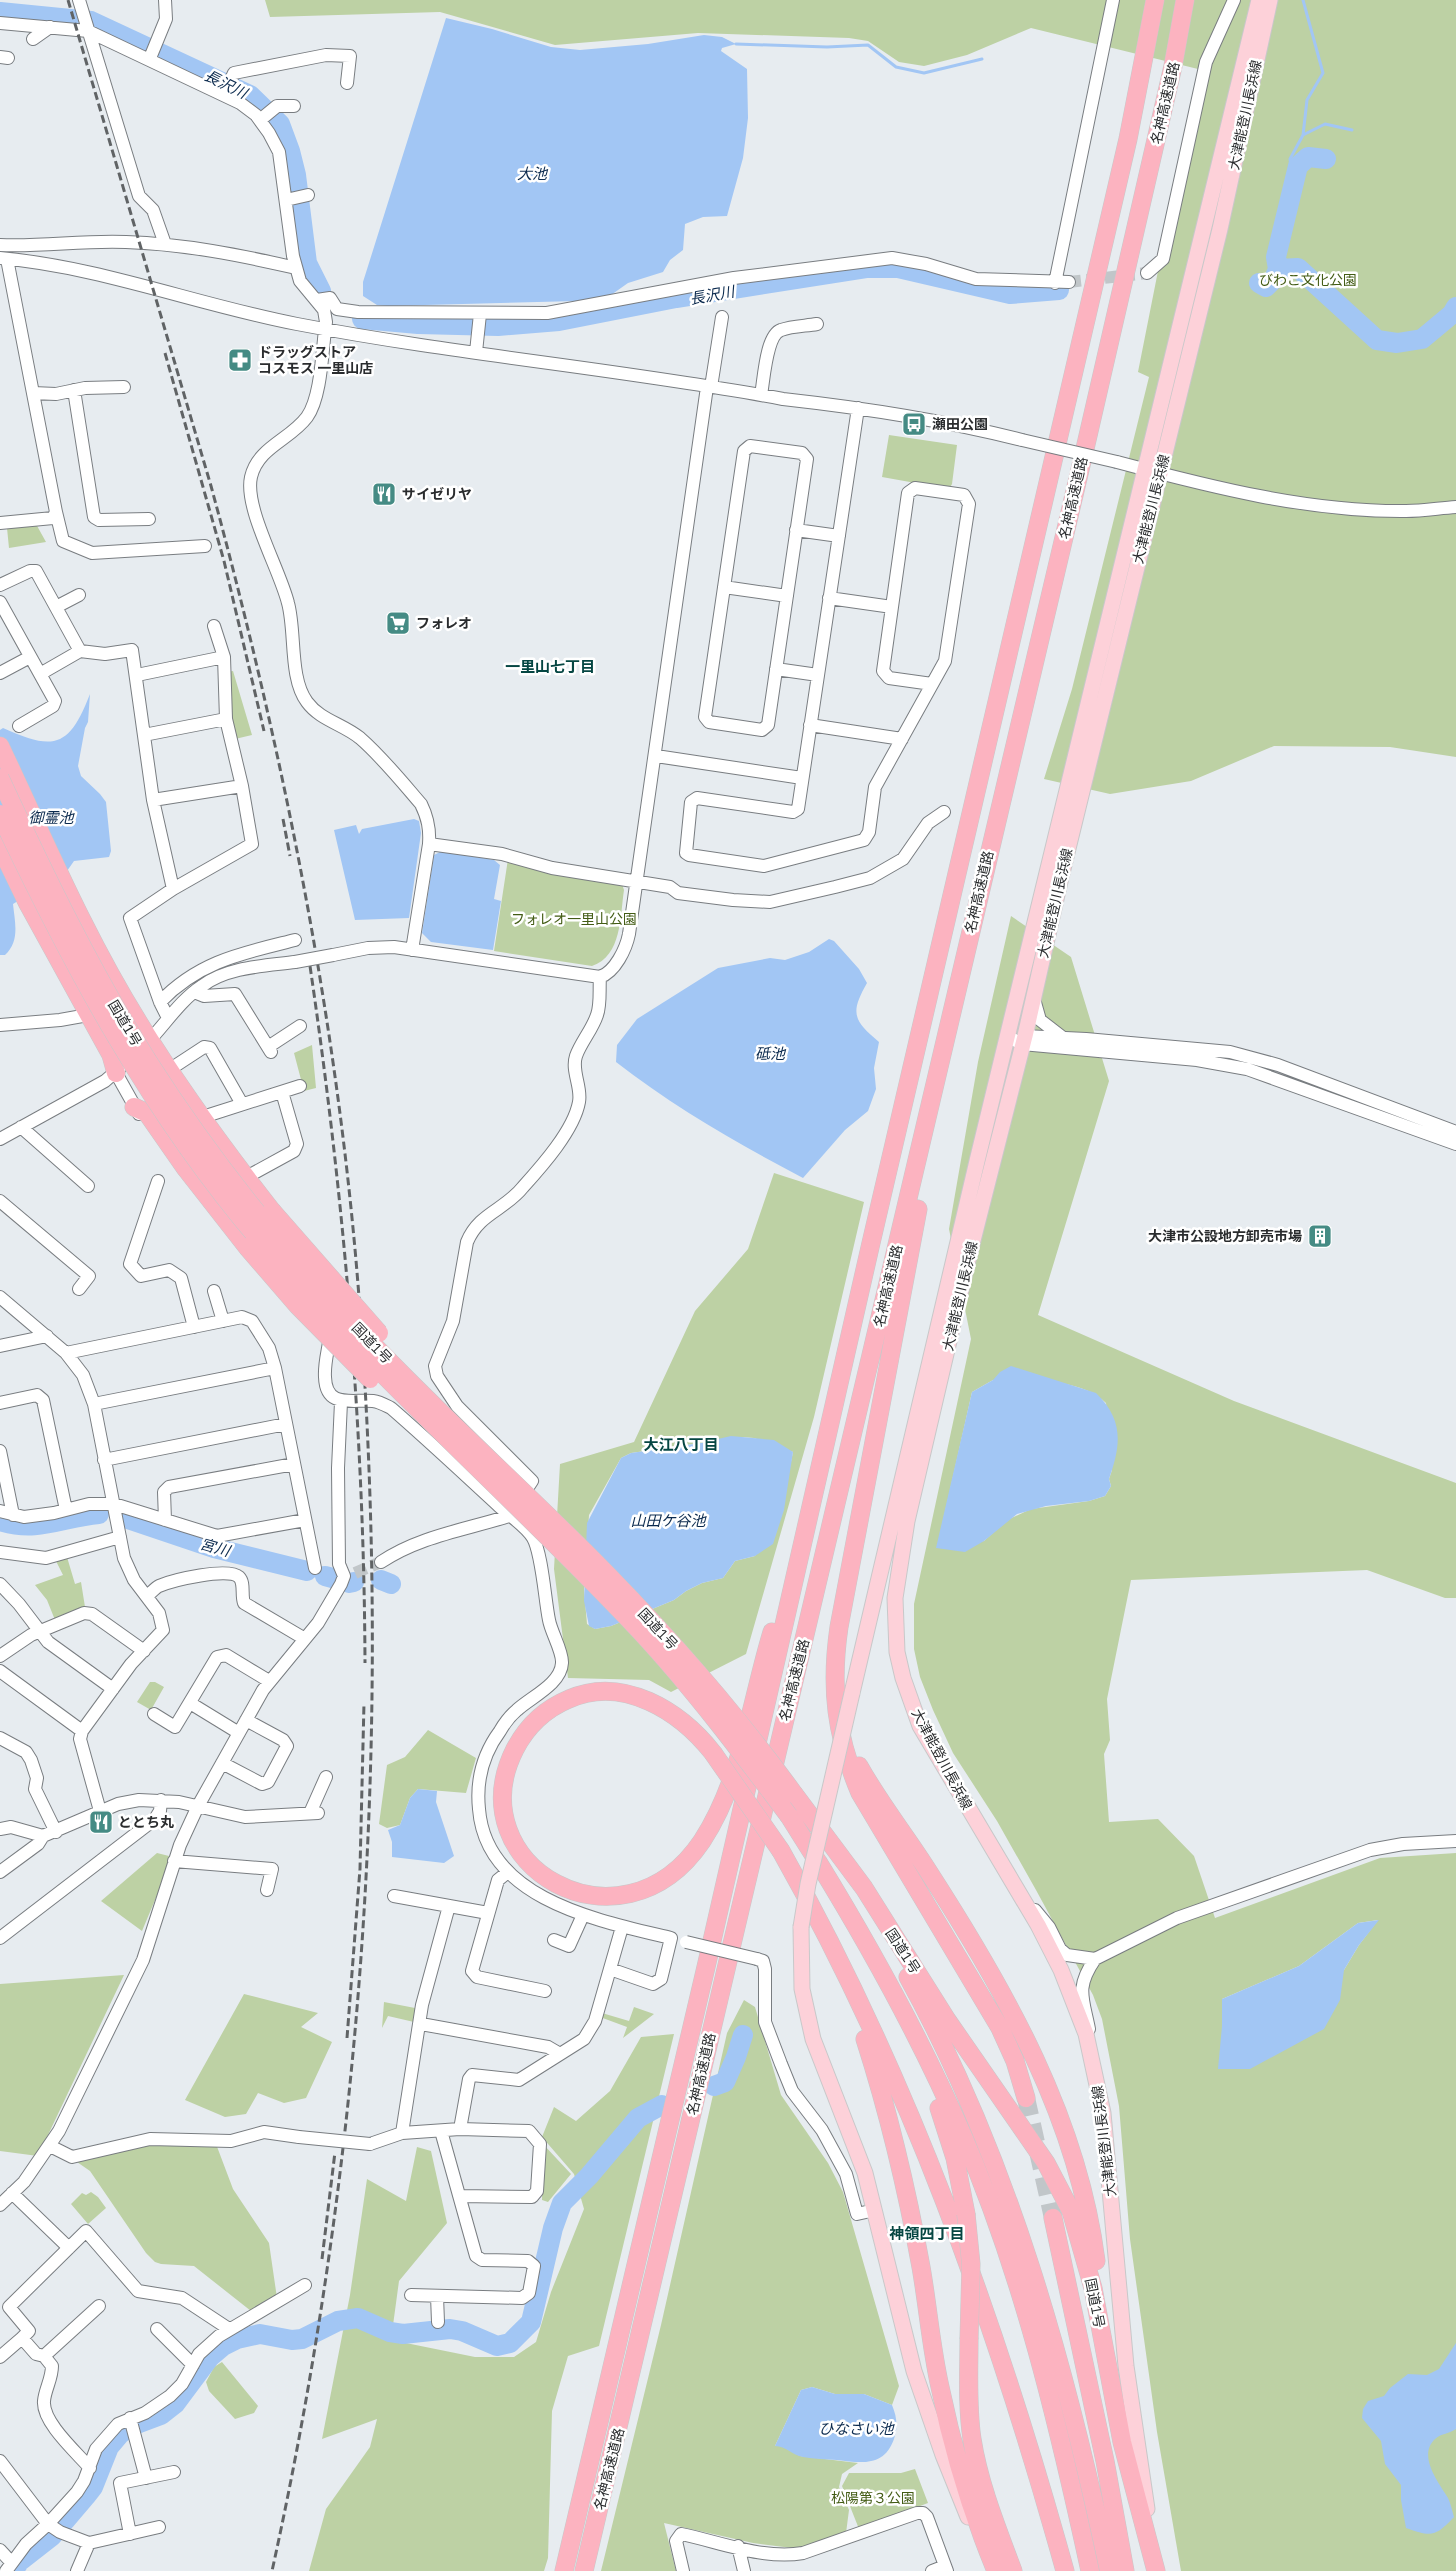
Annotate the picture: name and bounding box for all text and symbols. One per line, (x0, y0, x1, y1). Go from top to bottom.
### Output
street label: 大津能登川長浜線 (1225, 58, 1265, 172)
street label: 名神高速道路 (1147, 60, 1183, 146)
water label: 長沢川 (202, 66, 252, 103)
water label: 大池 (517, 164, 549, 183)
park label: びわこ文化公園 (1259, 271, 1357, 289)
water label: 長沢川 (688, 281, 738, 308)
place label: ドラッグストア コスモス 一里山店 (258, 343, 373, 377)
pharmacy icon: ドラッグストア コスモス 一里山店 (227, 347, 253, 373)
bus stop icon: 瀬田公園 (901, 411, 927, 437)
place label: 瀬田公園 (932, 415, 988, 433)
street label: 大津能登川長浜線 (1129, 452, 1173, 566)
street label: 名神高速道路 (1055, 455, 1091, 541)
restaurant icon: サイゼリヤ (371, 481, 397, 507)
place label: サイゼリヤ (402, 485, 472, 503)
supermarket icon: フォレオ (385, 610, 411, 636)
place label: フォレオ (416, 614, 472, 632)
district label: 一里山七丁目 (505, 657, 595, 676)
water label: 御霊池 (28, 808, 75, 827)
street label: 大津能登川長浜線 (1034, 846, 1076, 960)
street label: 名神高速道路 (961, 849, 997, 935)
park label: フォレオ一里山公園 (511, 910, 637, 928)
street label: 国道1号 (104, 997, 146, 1049)
water label: 砥池 (755, 1044, 787, 1063)
building icon: 大津市公設地方卸売市場 (1307, 1223, 1333, 1249)
place label: 大津市公設地方卸売市場 (1148, 1227, 1302, 1245)
street label: 大津能登川長浜線 (939, 1239, 981, 1353)
street label: 名神高速道路 (870, 1243, 906, 1329)
street label: 国道1号 (348, 1319, 396, 1367)
district label: 大江八丁目 (643, 1435, 719, 1454)
water label: 山田ケ谷池 (630, 1511, 707, 1530)
water label: 宮川 (198, 1534, 234, 1561)
street label: 国道1号 (634, 1604, 682, 1654)
street label: 名神高速道路 (775, 1637, 813, 1723)
street label: 大津能登川長浜線 (908, 1705, 976, 1813)
restaurant icon: ととち丸 (88, 1809, 114, 1835)
place label: ととち丸 (118, 1813, 174, 1831)
street label: 国道1号 (882, 1925, 924, 1977)
street label: 名神高速道路 (683, 2031, 719, 2117)
street label: 大津能登川長浜線 (1088, 2084, 1120, 2198)
district label: 神領四丁目 (888, 2224, 965, 2243)
street label: 国道1号 (1081, 2277, 1109, 2329)
water label: ひなさい池 (818, 2419, 895, 2438)
street label: 名神高速道路 (590, 2426, 628, 2512)
park label: 松陽第３公園 (831, 2489, 915, 2507)

